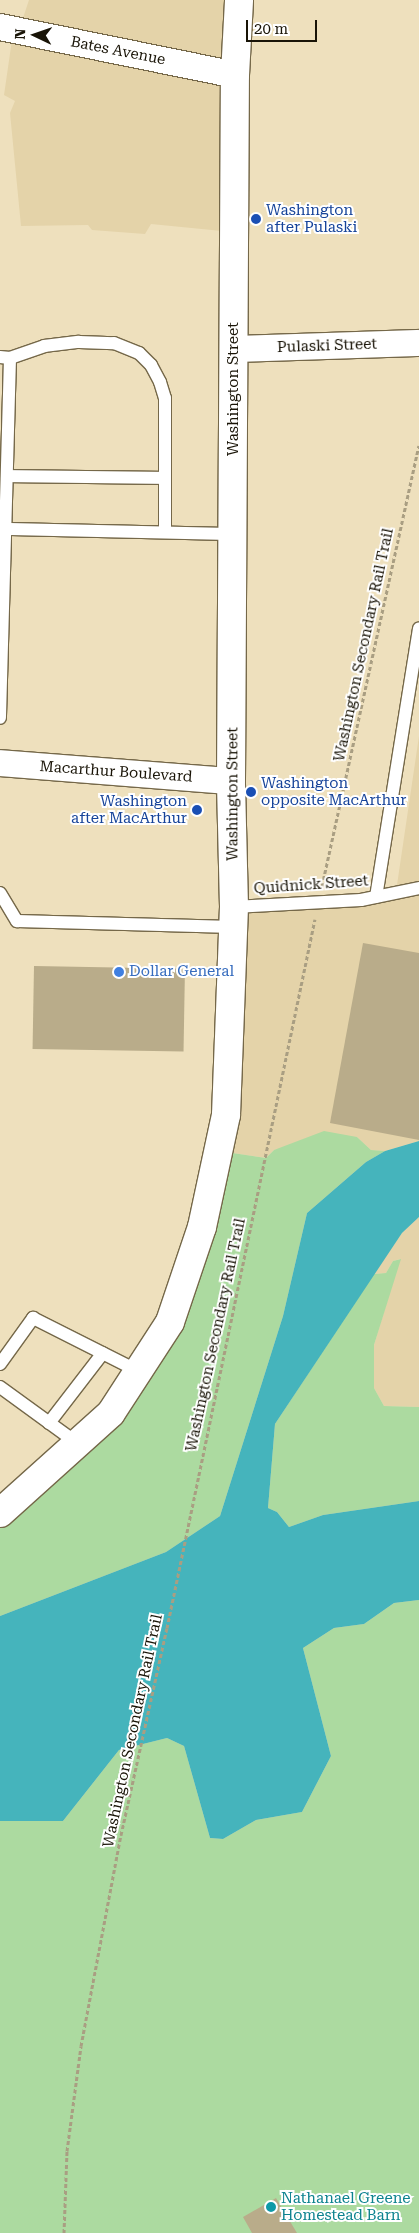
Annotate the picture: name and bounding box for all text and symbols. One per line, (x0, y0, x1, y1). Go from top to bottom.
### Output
north arrow (10, 10, 60, 60)
scale bar (249, 10, 320, 42)
text: 20 m (254, 20, 288, 38)
text: N (12, 28, 28, 40)
street label: Bates Avenue (69, 33, 167, 69)
place label: Washington after Pulaski (266, 201, 357, 236)
marker: Washington after Pulaski (250, 213, 262, 225)
street label: Washington Street (225, 322, 243, 456)
street label: Pulaski Street (277, 335, 377, 357)
street label: Washington Secondary Rail Trail (330, 527, 398, 763)
street label: Washington Street (224, 727, 242, 861)
street label: Macarthur Boulevard (39, 758, 193, 786)
place label: Washington opposite MacArthur (261, 774, 406, 809)
marker: Washington opposite MacArthur (245, 786, 257, 798)
place label: Washington after MacArthur (71, 792, 187, 827)
marker: Washington after MacArthur (191, 804, 203, 816)
street label: Quidnick Street (253, 872, 369, 898)
place label: Dollar General (129, 963, 234, 981)
marker: Dollar General (113, 966, 125, 978)
street label: Washington Secondary Rail Trail (182, 1217, 250, 1453)
street label: Washington Secondary Rail Trail (99, 1613, 167, 1849)
place label: Nathanael Greene Homestead Barn (281, 2189, 411, 2224)
marker: Nathanael Greene Homestead Barn (265, 2201, 277, 2213)

